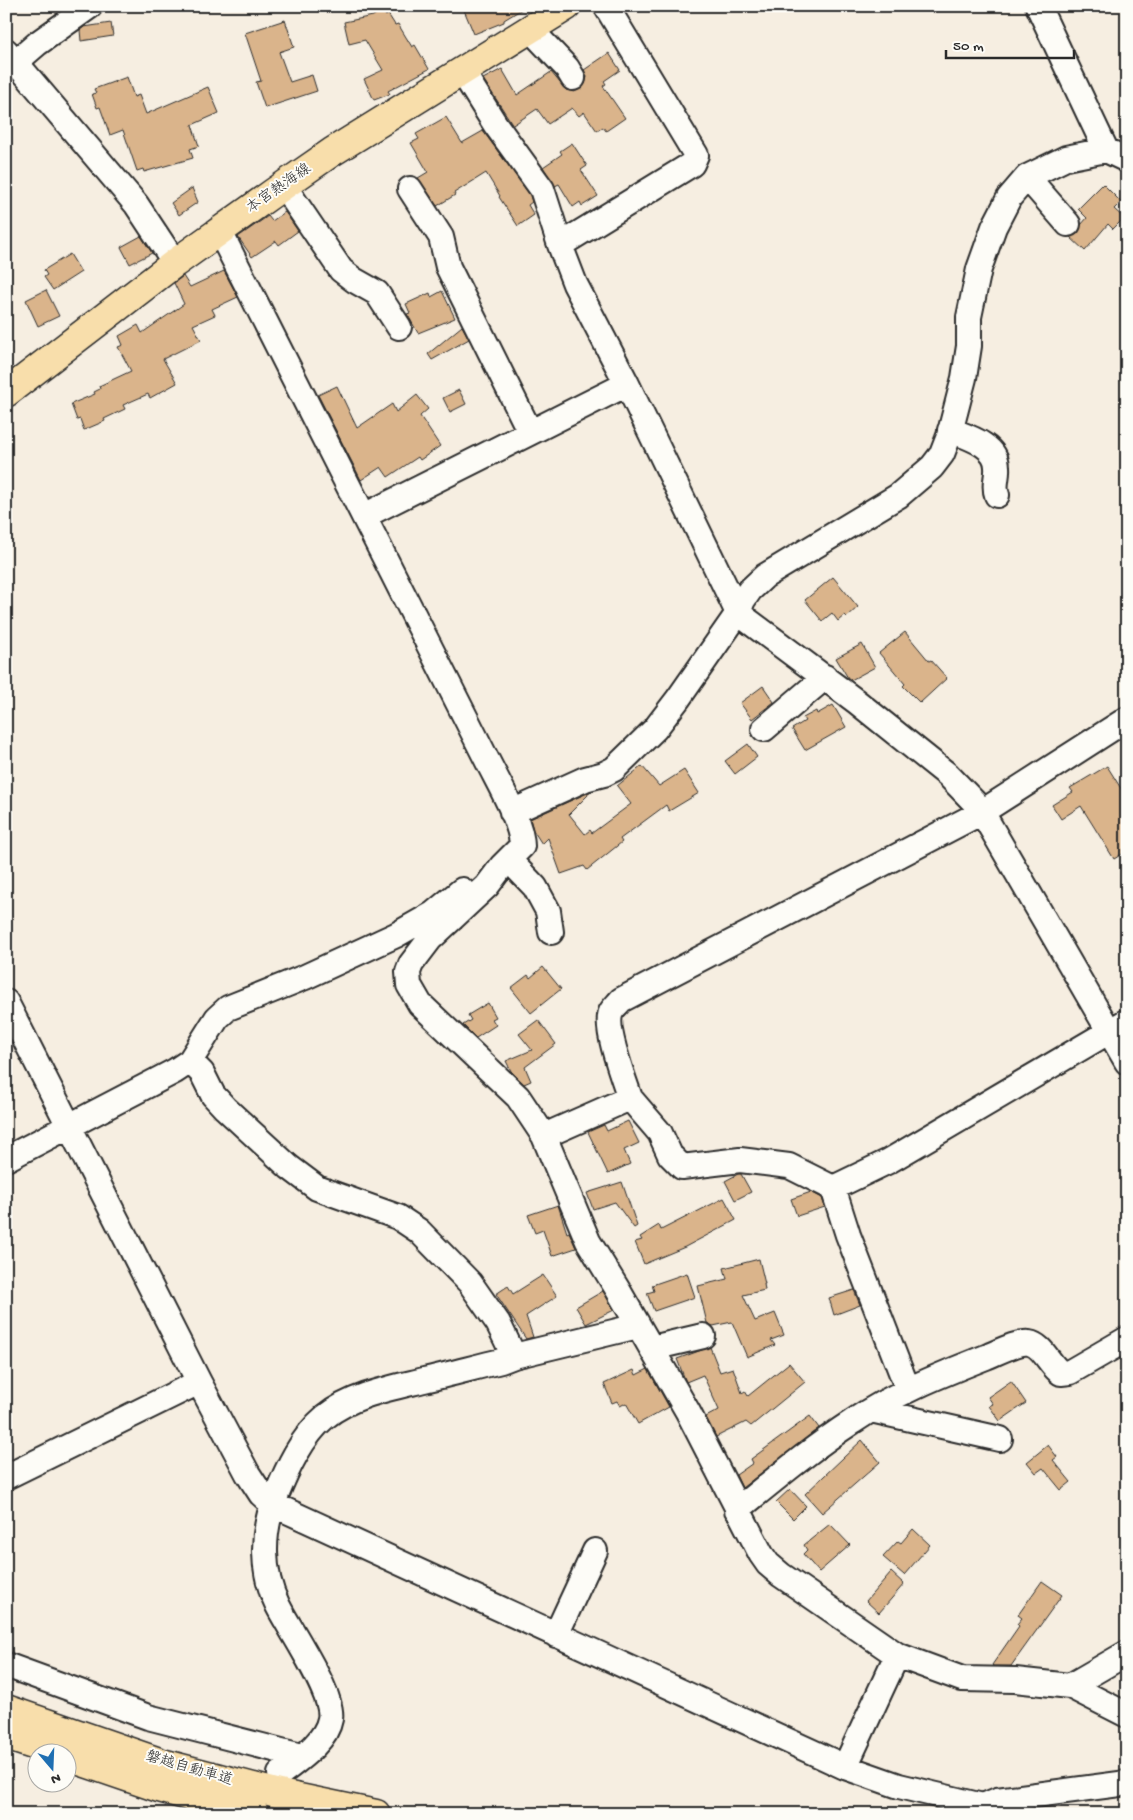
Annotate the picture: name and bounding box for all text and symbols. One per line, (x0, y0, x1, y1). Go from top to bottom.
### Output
scale bar (946, 28, 1073, 60)
text: 50 m (953, 38, 984, 56)
street label: 本宮熱海線 (243, 159, 315, 218)
north arrow (28, 1742, 78, 1792)
street label: 磐越自動車道 (143, 1747, 235, 1790)
text: N (48, 1768, 63, 1787)

